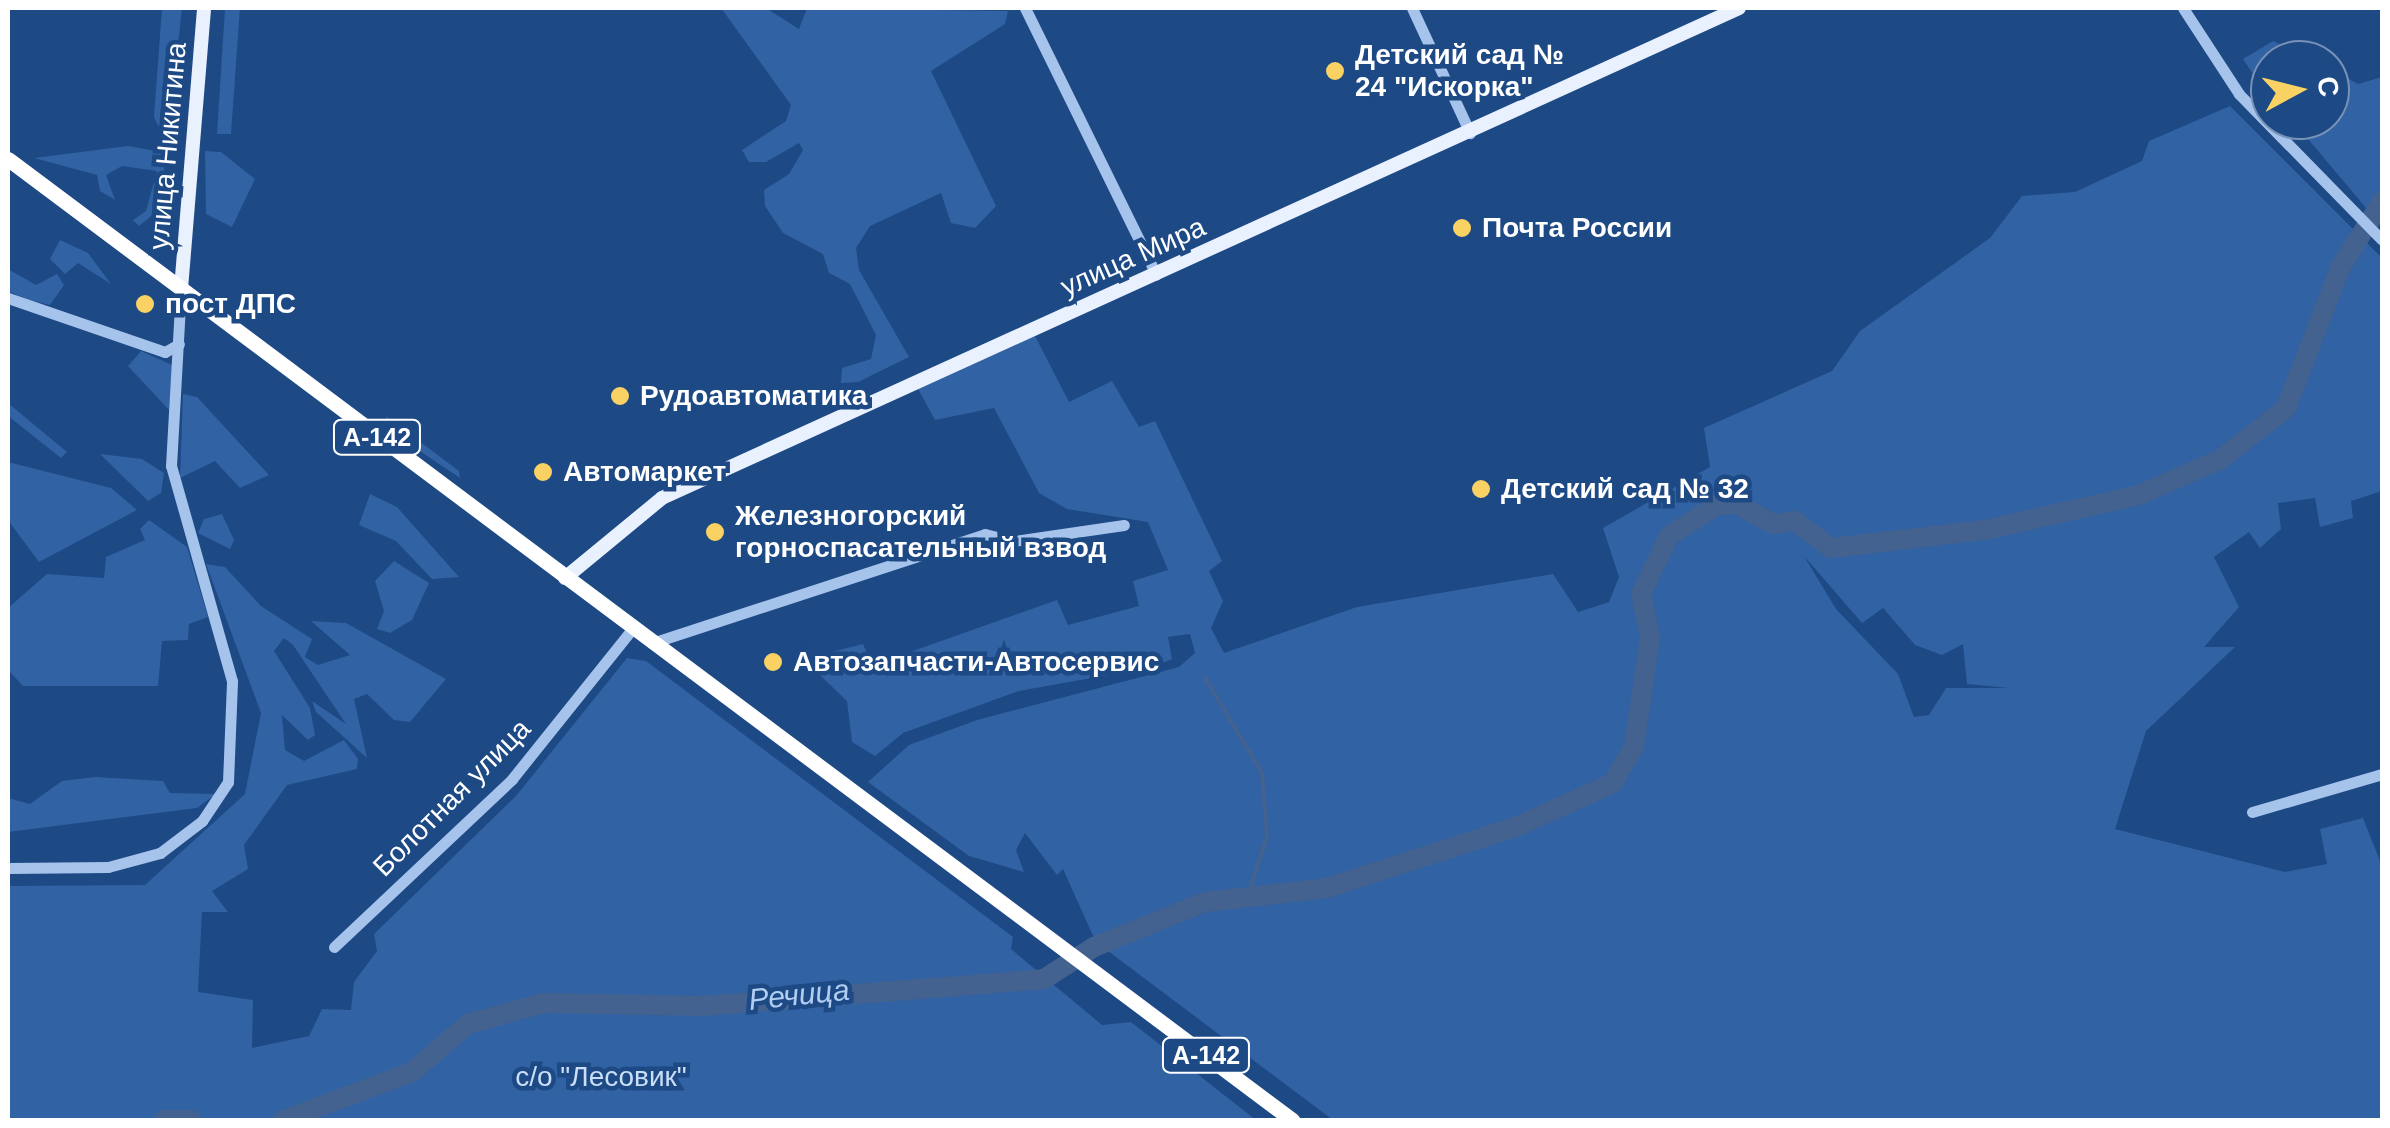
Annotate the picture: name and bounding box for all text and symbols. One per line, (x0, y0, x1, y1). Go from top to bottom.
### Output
place label: Детский сад № 24 "Искорка" (1355, 38, 1564, 104)
north arrow (2250, 40, 2350, 140)
street label: улица Никитина (142, 41, 194, 251)
marker: Детский сад № 24 "Искорка" (1324, 60, 1346, 82)
text: С (2312, 75, 2345, 98)
street label: улица Мира (1055, 210, 1211, 304)
place label: Почта России (1482, 211, 1672, 245)
marker: Почта России (1451, 217, 1473, 239)
place label: пост ДПС (165, 287, 296, 321)
marker: пост ДПС (134, 293, 156, 315)
place label: Рудоавтоматика (640, 379, 867, 413)
marker: Рудоавтоматика (609, 385, 631, 407)
road number: А-142 (332, 417, 422, 457)
place label: Автомаркет (563, 455, 726, 489)
marker: Автомаркет (532, 461, 554, 483)
place label: Детский сад № 32 (1501, 472, 1749, 506)
marker: Детский сад № 32 (1470, 478, 1492, 500)
place label: Железногорский горноспасательный взвод (735, 499, 1106, 565)
marker: Железногорский горноспасательный взвод (704, 521, 726, 543)
place label: Автозапчасти-Автосервис (793, 645, 1159, 679)
marker: Автозапчасти-Автосервис (762, 651, 784, 673)
street label: Болотная улица (366, 712, 538, 884)
water label: Речица (747, 972, 851, 1018)
road number: А-142 (1161, 1035, 1251, 1075)
park label: с/о "Лесовик" (515, 1060, 687, 1094)

